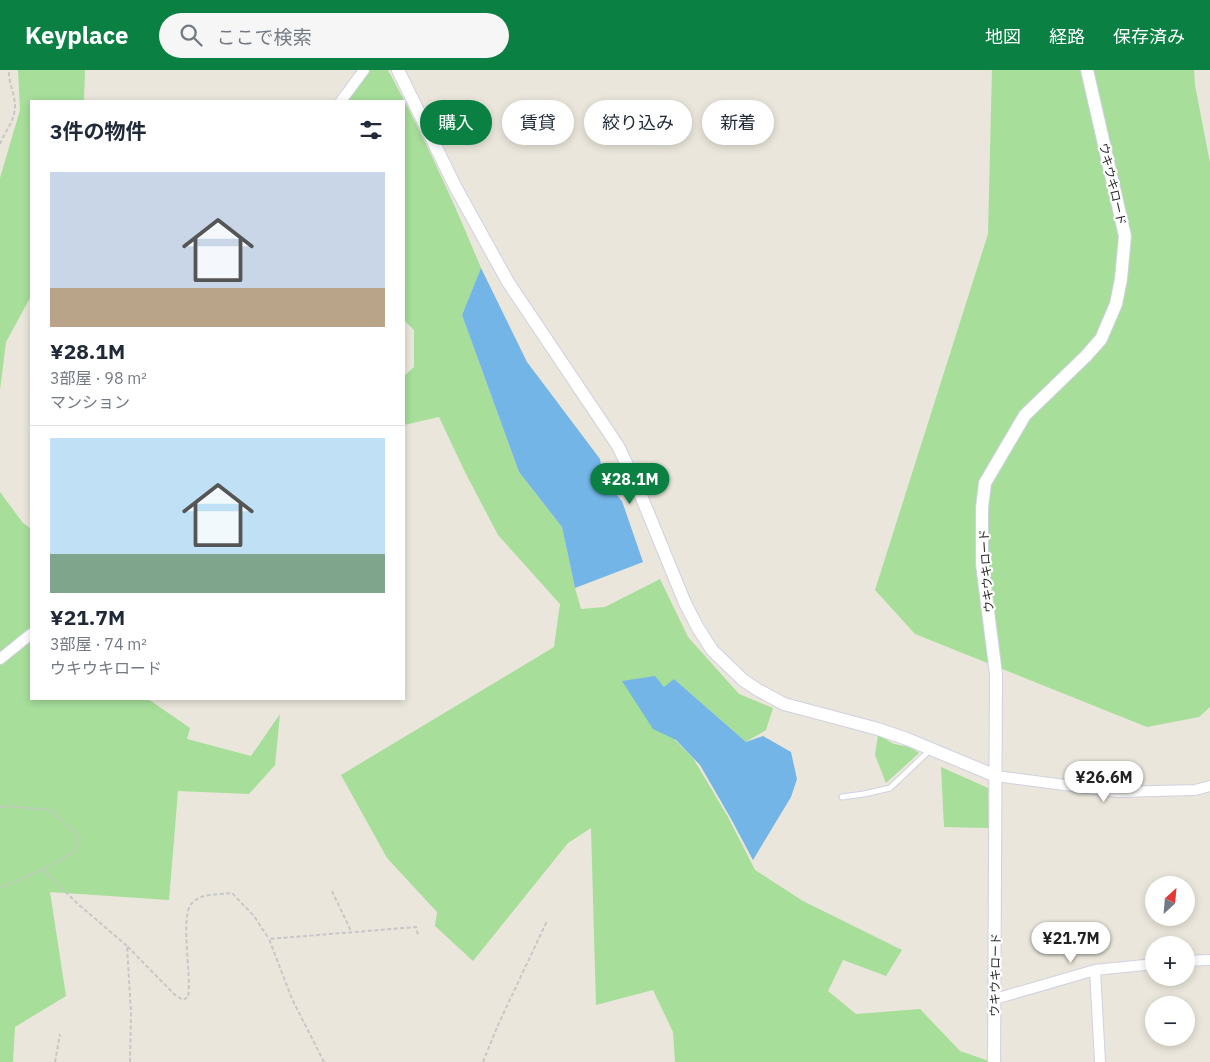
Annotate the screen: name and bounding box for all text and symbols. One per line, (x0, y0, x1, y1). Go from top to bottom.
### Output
search box (159, 13, 509, 58)
text: Keyplace (25, 19, 129, 51)
icon: search (177, 21, 205, 49)
text: ここで検索 (217, 25, 312, 49)
text: 地図 (985, 25, 1021, 48)
text: 経路 (1049, 25, 1085, 48)
text: 保存済み (1113, 25, 1185, 48)
chip: 購入 (420, 100, 492, 145)
chip: 賃貸 (502, 100, 574, 145)
chip: 絞り込み (584, 100, 692, 145)
chip: 新着 (702, 100, 774, 145)
icon: filters (357, 116, 385, 144)
text: 3件の物件 (50, 117, 147, 145)
street label: ウキウキロード (1096, 141, 1130, 227)
icon: home (173, 205, 263, 295)
text: ¥28.1M (50, 337, 125, 365)
text: 3部屋 · 98 m² (50, 368, 147, 388)
text: マンション (50, 392, 130, 412)
pin: ¥28.1M (589, 462, 671, 505)
text: ¥28.1M (601, 469, 659, 489)
icon: home (173, 470, 263, 560)
street label: ウキウキロード (976, 529, 996, 613)
text: ¥21.7M (50, 603, 125, 631)
text: 3部屋 · 74 m² (50, 634, 147, 654)
text: ウキウキロード (50, 658, 162, 678)
pin: ¥26.6M (1063, 760, 1145, 803)
text: ¥26.6M (1075, 767, 1133, 787)
north arrow (1145, 876, 1195, 926)
map controls (1145, 876, 1195, 1046)
pin: ¥21.7M (1030, 922, 1112, 964)
text: ¥21.7M (1042, 928, 1100, 948)
street label: ウキウキロード (987, 933, 1003, 1017)
button: + (1145, 936, 1195, 986)
button: − (1145, 996, 1195, 1046)

